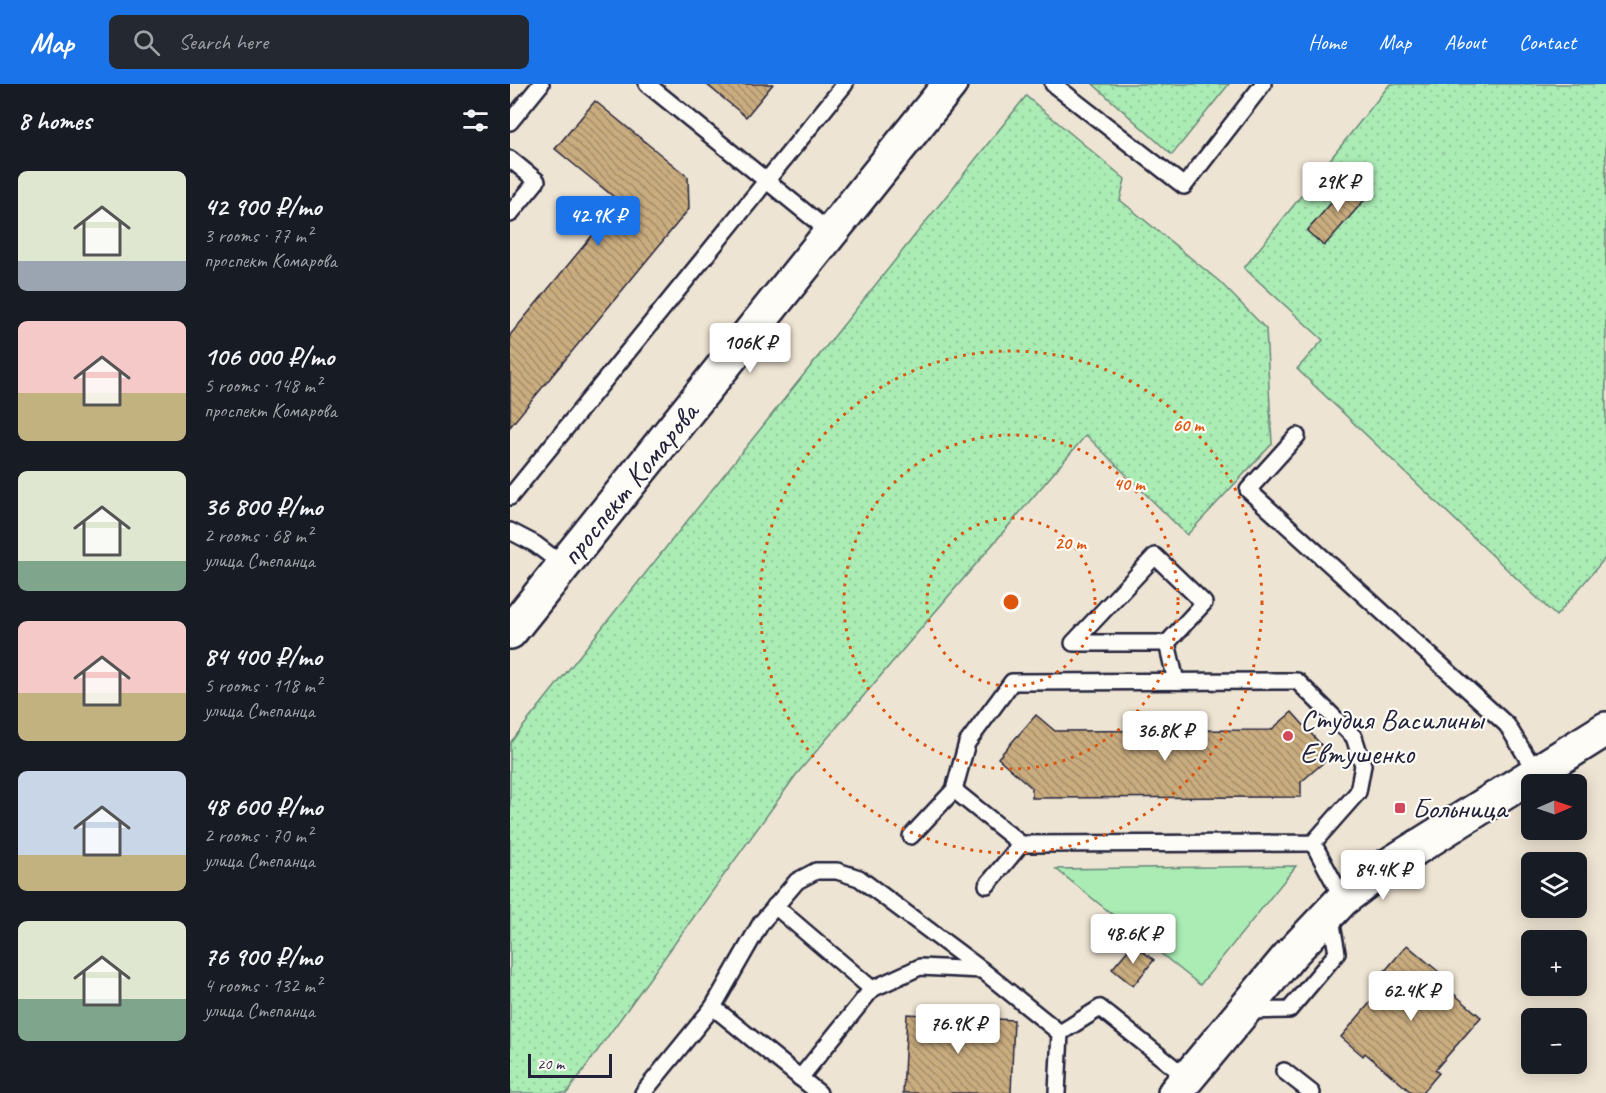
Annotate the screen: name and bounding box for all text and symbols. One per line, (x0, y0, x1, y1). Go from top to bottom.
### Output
search box (109, 15, 529, 69)
text: Map (30, 25, 73, 60)
icon: search (130, 26, 163, 59)
text: Search here (178, 28, 268, 56)
text: Home (1308, 29, 1346, 55)
text: Map (1379, 29, 1411, 55)
text: About (1444, 29, 1486, 55)
text: Contact (1519, 29, 1576, 55)
text: 8 homes (18, 104, 91, 137)
icon: filters (459, 104, 492, 137)
pin: 29K ₽ (1296, 162, 1380, 213)
text: 29K ₽ (1316, 169, 1360, 194)
text: 42 900 ₽/mo (204, 190, 322, 223)
icon: home (66, 195, 138, 267)
pin: 42.9K ₽ (543, 196, 653, 247)
text: 42.9K ₽ (570, 203, 626, 228)
text: 3 rooms · 77 m² (204, 223, 312, 248)
text: проспект Комарова (204, 248, 337, 273)
pin: 106K ₽ (701, 323, 799, 374)
text: 106K ₽ (724, 330, 776, 355)
text: 106 000 ₽/mo (204, 340, 334, 373)
icon: home (66, 345, 138, 417)
text: 5 rooms · 148 m² (204, 373, 321, 398)
street label: проспект Комарова (552, 393, 708, 573)
text: проспект Комарова (204, 398, 337, 423)
text: 60 m (1172, 414, 1205, 436)
text: 40 m (1114, 473, 1146, 495)
text: 36 800 ₽/mo (204, 490, 322, 523)
icon: home (66, 495, 138, 567)
text: 2 rooms · 68 m² (204, 523, 312, 548)
text: 20 m (1055, 532, 1087, 554)
text: улица Степанца (204, 548, 315, 573)
centre of rings (1001, 592, 1021, 612)
text: 84 400 ₽/mo (204, 640, 322, 673)
icon: home (66, 645, 138, 717)
text: 5 rooms · 118 m² (204, 673, 321, 698)
text: улица Степанца (204, 698, 315, 723)
place label: Студия Василины Евтушенко (1300, 700, 1486, 772)
pin: 36.8K ₽ (1110, 711, 1220, 762)
text: 36.8K ₽ (1137, 718, 1193, 743)
marker: Студия Василины Евтушенко (1281, 729, 1295, 743)
north arrow (1521, 774, 1587, 840)
map controls (1521, 774, 1587, 1074)
place label: Больница (1412, 789, 1509, 827)
text: 48 600 ₽/mo (204, 790, 322, 823)
icon: home (66, 795, 138, 867)
marker: Больница (1393, 801, 1407, 815)
text: 2 rooms · 70 m² (204, 823, 312, 848)
text: улица Степанца (204, 848, 315, 873)
pin: 84.4K ₽ (1328, 850, 1438, 901)
button: layers (1521, 852, 1587, 918)
text: 84.4K ₽ (1355, 857, 1411, 882)
pin: 48.6K ₽ (1078, 914, 1188, 965)
text: 48.6K ₽ (1105, 921, 1161, 946)
button: + (1521, 930, 1587, 996)
text: 76 900 ₽/mo (204, 940, 322, 973)
icon: home (66, 945, 138, 1017)
pin: 62.4K ₽ (1356, 971, 1466, 1022)
text: 4 rooms · 132 m² (204, 973, 321, 998)
text: 62.4K ₽ (1383, 978, 1439, 1003)
text: улица Степанца (204, 998, 315, 1023)
pin: 76.9K ₽ (903, 1004, 1013, 1055)
button: − (1521, 1008, 1587, 1074)
text: 76.9K ₽ (930, 1011, 986, 1036)
scale bar (528, 1051, 612, 1078)
text: 20 m (537, 1054, 564, 1074)

